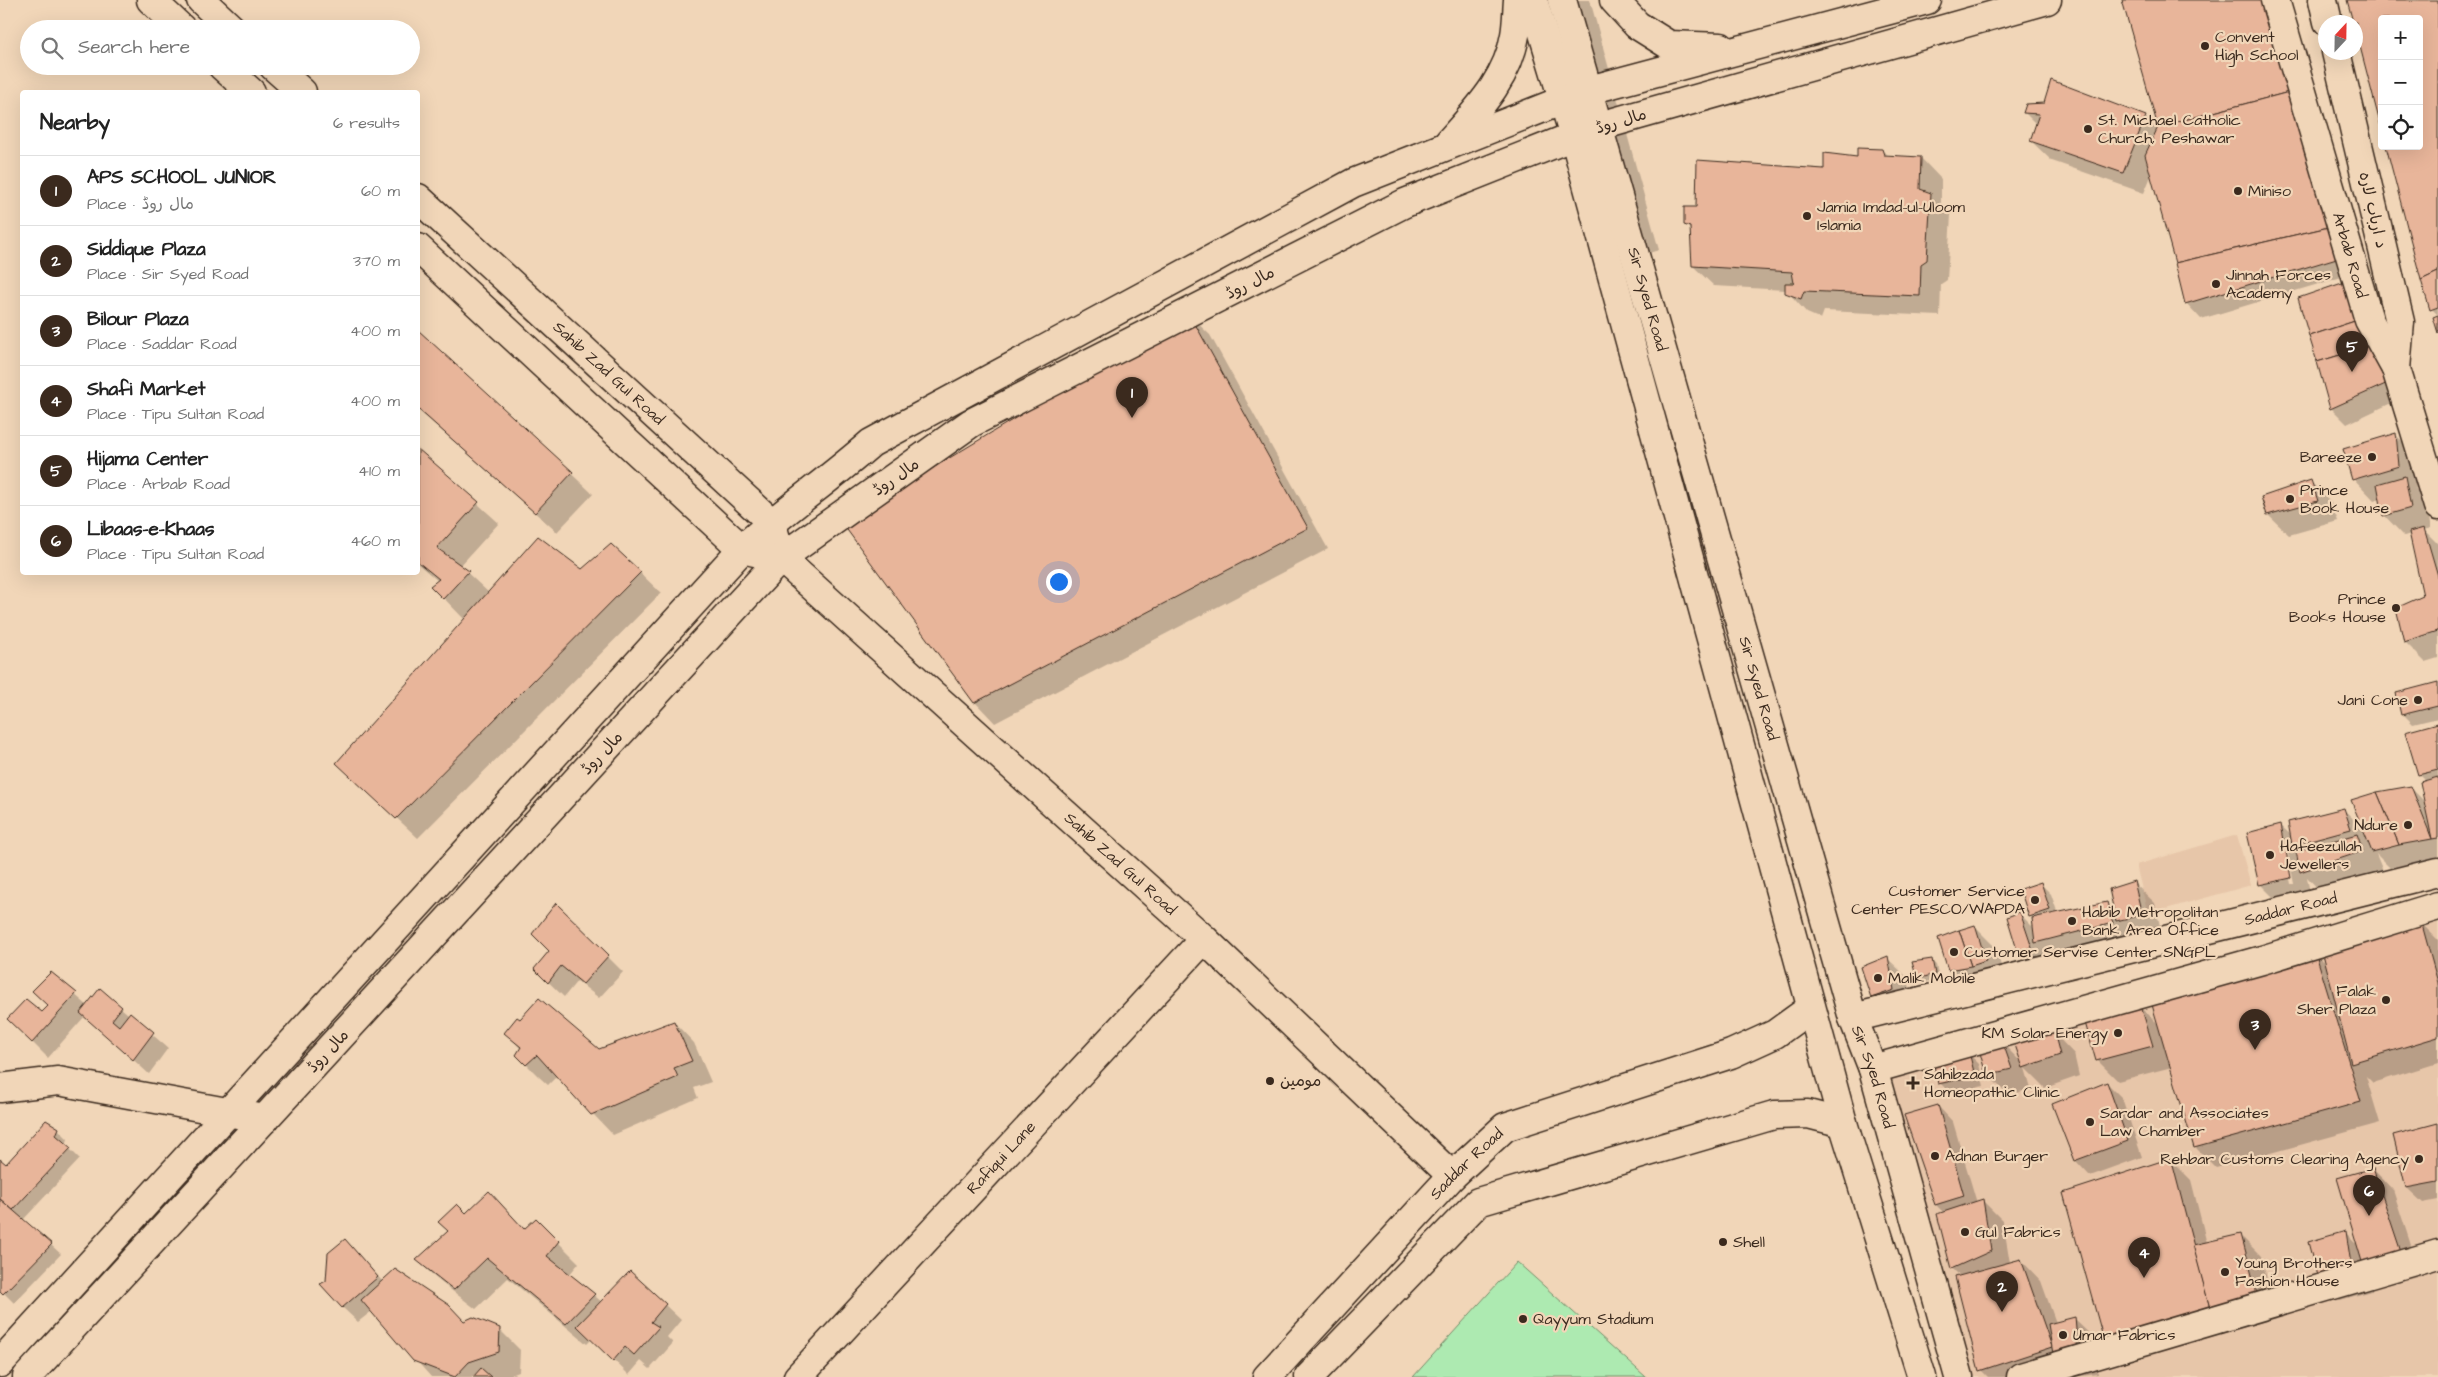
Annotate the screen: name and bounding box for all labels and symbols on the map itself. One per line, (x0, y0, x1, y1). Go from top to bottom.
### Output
north arrow (2318, 15, 2363, 60)
place label: Convent High School (2215, 26, 2299, 67)
marker: Convent High School (2199, 40, 2211, 52)
street label: مال روڈ (1593, 103, 1649, 139)
place label: St. Michael Catholic Church, Peshawar (2098, 109, 2241, 149)
marker: St. Michael Catholic Church, Peshawar (2082, 123, 2094, 135)
street label: د ارباب لاره (2354, 170, 2392, 250)
place label: Miniso (2248, 180, 2291, 202)
marker: Miniso (2232, 185, 2244, 197)
place label: Jamia Imdad-ul-Uloom Islamia (1817, 196, 1966, 236)
marker: Jamia Imdad-ul-Uloom Islamia (1801, 210, 1813, 222)
street label: Arbab Road (2327, 210, 2373, 301)
street label: Sir Syed Road (1622, 245, 1673, 353)
street label: مال روڈ (1222, 261, 1278, 305)
place label: Jinnah Forces Academy (2226, 264, 2331, 305)
marker: Jinnah Forces Academy (2210, 278, 2222, 290)
street label: Sahib Zad Gul Road (548, 316, 669, 430)
pin: 5 (2336, 331, 2368, 372)
pin: 1 (1116, 377, 1148, 418)
place label: Bareeze (2300, 446, 2362, 468)
marker: Bareeze (2366, 451, 2378, 463)
street label: مال روڈ (868, 453, 924, 501)
place label: Prince Book House (2300, 479, 2389, 519)
marker: Prince Book House (2284, 493, 2296, 505)
your location (1046, 569, 1072, 595)
place label: Prince Books House (2289, 588, 2386, 628)
marker: Prince Books House (2390, 602, 2402, 614)
street label: Sir Syed Road (1734, 634, 1784, 743)
place label: Jani Cone (2338, 689, 2408, 711)
marker: Jani Cone (2412, 694, 2424, 706)
street label: مال روڈ (576, 726, 628, 780)
street label: Sahib Zad Gul Road (1059, 807, 1181, 920)
place label: Ndure (2354, 814, 2398, 836)
marker: Ndure (2402, 819, 2414, 831)
place label: Hafeezullah Jewellers (2280, 835, 2362, 875)
marker: Hafeezullah Jewellers (2264, 849, 2276, 861)
place label: Customer Service Center PESCO/WAPDA (1851, 880, 2025, 920)
street label: Saddar Road (2242, 887, 2339, 931)
marker: Customer Service Center PESCO/WAPDA (2029, 894, 2041, 906)
place label: Habib Metropolitan Bank Area Office (2082, 901, 2219, 941)
marker: Habib Metropolitan Bank Area Office (2066, 915, 2078, 927)
place label: Customer Servise Center SNGPL (1964, 941, 2216, 963)
marker: Customer Servise Center SNGPL (1948, 946, 1960, 958)
place label: Malik Mobile (1888, 967, 1976, 989)
marker: Malik Mobile (1872, 972, 1884, 984)
place label: Falak Sher Plaza (2297, 980, 2376, 1020)
marker: Falak Sher Plaza (2380, 994, 2392, 1006)
pin: 3 (2239, 1009, 2271, 1050)
street label: Sir Syed Road (1846, 1022, 1900, 1131)
place label: KM Solar Energy (1982, 1022, 2108, 1045)
street label: مال روڈ (302, 1024, 354, 1078)
marker: KM Solar Energy (2112, 1027, 2124, 1039)
place label: Sahibzada Homeopathic Clinic (1924, 1063, 2060, 1103)
place label: مومین (1280, 1070, 1321, 1092)
marker: مومین (1264, 1075, 1276, 1087)
marker: Sahibzada Homeopathic Clinic (1906, 1076, 1920, 1090)
place label: Sardar and Associates Law Chamber (2100, 1102, 2269, 1142)
street label: Rafiqui Lane (962, 1116, 1041, 1199)
marker: Sardar and Associates Law Chamber (2084, 1116, 2096, 1128)
street label: Saddar Road (1425, 1123, 1508, 1205)
place label: Adnan Burger (1945, 1145, 2048, 1168)
place label: Rehbar Customs Clearing Agency (2160, 1148, 2409, 1171)
marker: Adnan Burger (1929, 1150, 1941, 1162)
marker: Rehbar Customs Clearing Agency (2413, 1153, 2425, 1165)
pin: 6 (2353, 1175, 2385, 1216)
place label: Gul Fabrics (1975, 1221, 2061, 1243)
marker: Gul Fabrics (1959, 1226, 1971, 1238)
place label: Shell (1733, 1231, 1765, 1253)
marker: Shell (1717, 1236, 1729, 1248)
pin: 4 (2128, 1237, 2160, 1278)
place label: Young Brothers Fashion House (2235, 1252, 2352, 1292)
marker: Young Brothers Fashion House (2219, 1266, 2231, 1278)
pin: 2 (1986, 1271, 2018, 1312)
place label: Qayyum Stadium (1533, 1308, 1654, 1331)
marker: Qayyum Stadium (1517, 1313, 1529, 1325)
place label: Umar Fabrics (2073, 1324, 2175, 1346)
marker: Umar Fabrics (2057, 1329, 2069, 1341)

